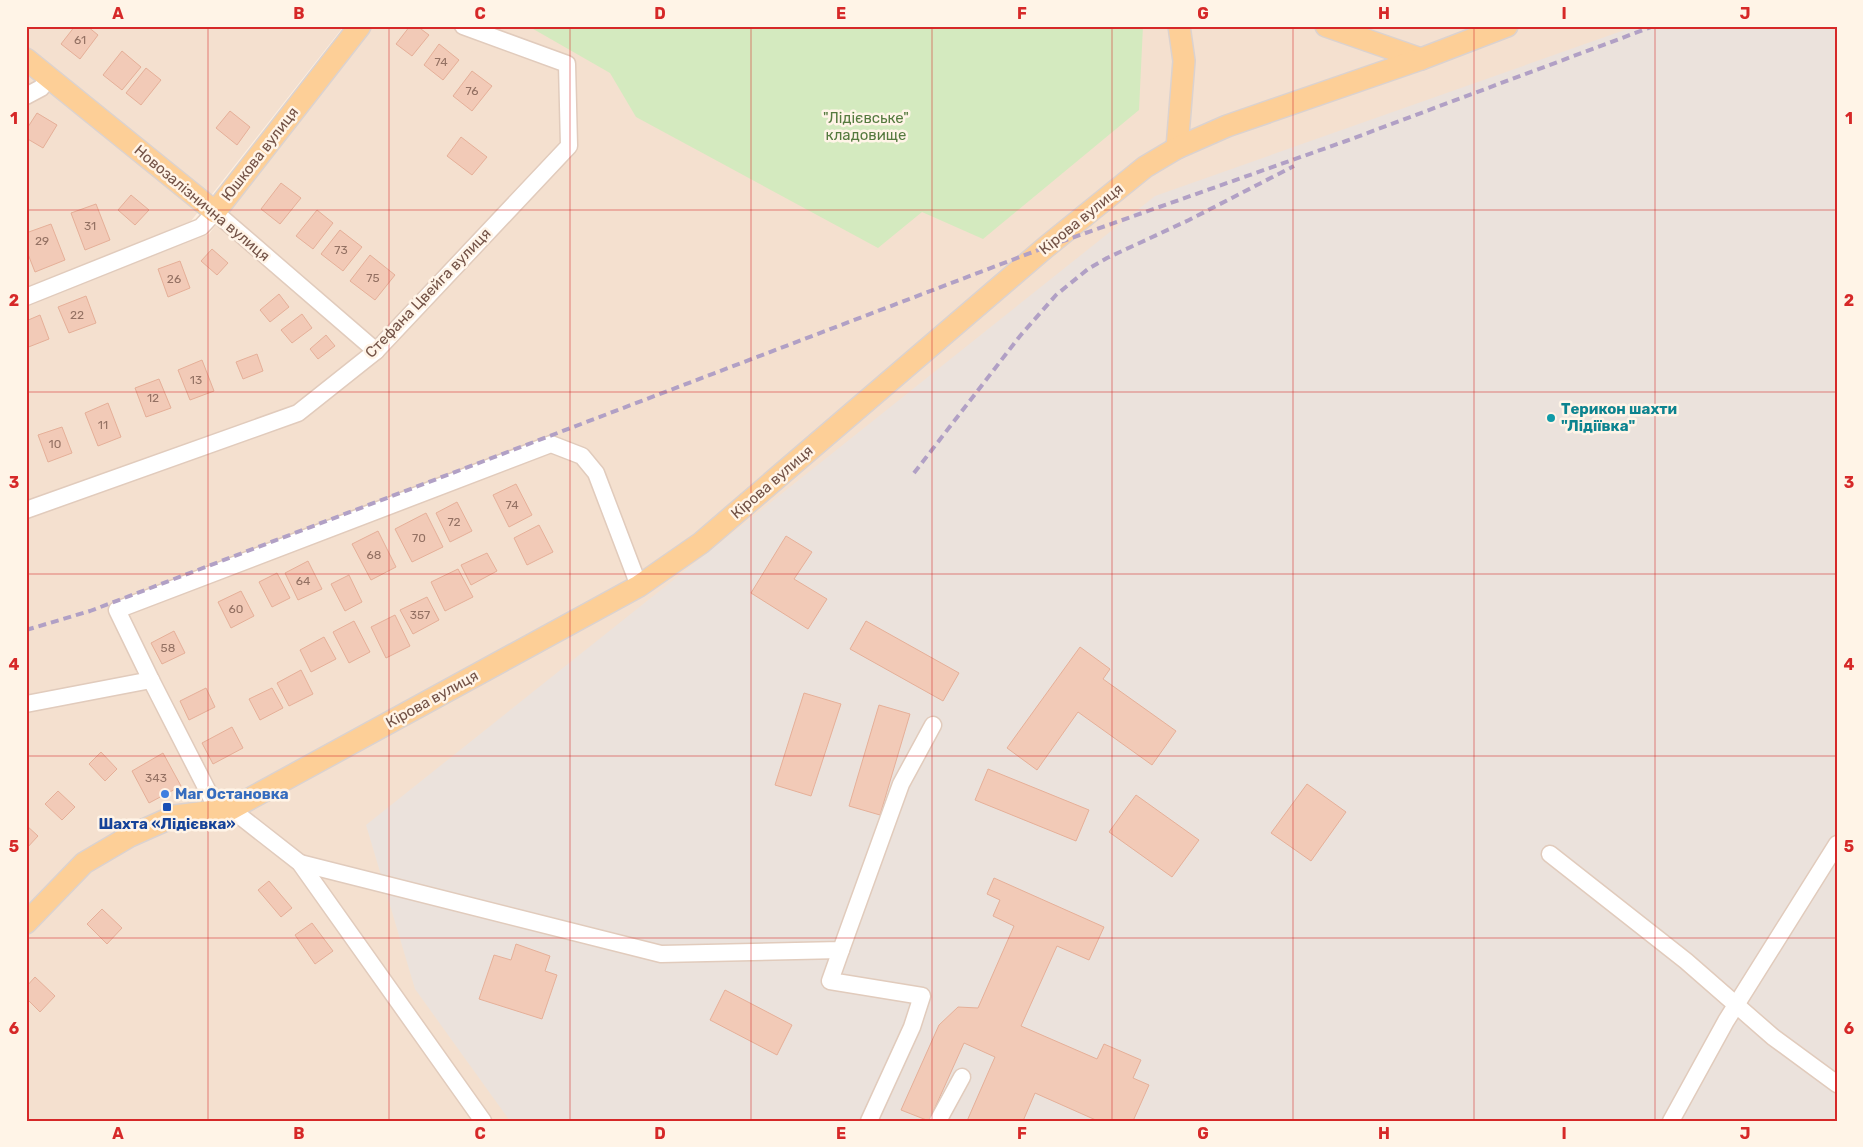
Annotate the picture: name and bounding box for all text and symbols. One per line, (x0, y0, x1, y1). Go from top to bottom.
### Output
text: A (112, 4, 124, 23)
text: B (293, 4, 305, 23)
text: C (474, 4, 486, 23)
text: D (654, 4, 666, 23)
text: E (836, 4, 846, 23)
text: F (1017, 4, 1027, 23)
text: G (1197, 4, 1209, 23)
text: H (1378, 4, 1390, 23)
text: I (1561, 4, 1567, 23)
text: J (1740, 4, 1750, 23)
house number: 61 (74, 33, 86, 47)
house number: 74 (434, 55, 448, 69)
house number: 76 (465, 84, 479, 98)
street label: Юшкова вулиця (218, 103, 302, 205)
text: 1 (10, 109, 18, 128)
park label: "Лідієвське" кладовище (823, 109, 909, 144)
text: 1 (1845, 109, 1853, 128)
street label: Новозалізнична вулиця (131, 141, 273, 265)
street label: Кірова вулиця (1035, 180, 1127, 258)
house number: 31 (84, 219, 96, 233)
street label: Стефана Цвейга вулиця (361, 225, 495, 361)
house number: 29 (35, 234, 49, 248)
house number: 73 (334, 243, 348, 257)
house number: 75 (366, 271, 380, 285)
house number: 26 (167, 272, 181, 286)
text: 2 (9, 291, 19, 310)
text: 2 (1844, 291, 1854, 310)
house number: 22 (70, 308, 84, 322)
house number: 13 (190, 373, 202, 387)
house number: 12 (147, 391, 159, 405)
place label: Терикон шахти "Лідіївка" (1561, 400, 1677, 435)
marker: Терикон шахти "Лідіївка" (1545, 412, 1557, 424)
house number: 11 (98, 418, 108, 432)
house number: 10 (49, 437, 61, 451)
street label: Кірова вулиця (727, 442, 817, 522)
text: 3 (9, 473, 19, 492)
text: 3 (1844, 473, 1854, 492)
house number: 74 (505, 498, 519, 512)
house number: 72 (447, 515, 461, 529)
house number: 70 (412, 531, 426, 545)
house number: 68 (367, 548, 381, 562)
house number: 64 (296, 574, 311, 588)
house number: 60 (229, 602, 243, 616)
house number: 357 (410, 608, 430, 622)
house number: 58 (161, 641, 175, 655)
text: 4 (9, 655, 20, 674)
text: 4 (1844, 655, 1855, 674)
street label: Кірова вулиця (383, 666, 481, 732)
house number: 343 (145, 771, 167, 785)
place label: Маг Остановка (175, 785, 289, 803)
marker: Маг Остановка (159, 788, 171, 800)
marker: Шахта «Лідієвка» (161, 801, 173, 813)
place label: Шахта «Лідієвка» (98, 815, 236, 833)
text: 5 (9, 837, 19, 856)
text: 5 (1844, 837, 1854, 856)
text: 6 (9, 1019, 19, 1038)
text: 6 (1844, 1019, 1854, 1038)
text: A (112, 1124, 124, 1143)
text: B (293, 1124, 305, 1143)
text: C (474, 1124, 486, 1143)
text: D (654, 1124, 666, 1143)
text: E (836, 1124, 846, 1143)
text: F (1017, 1124, 1027, 1143)
text: G (1197, 1124, 1209, 1143)
text: H (1378, 1124, 1390, 1143)
text: I (1561, 1124, 1567, 1143)
text: J (1740, 1124, 1750, 1143)

